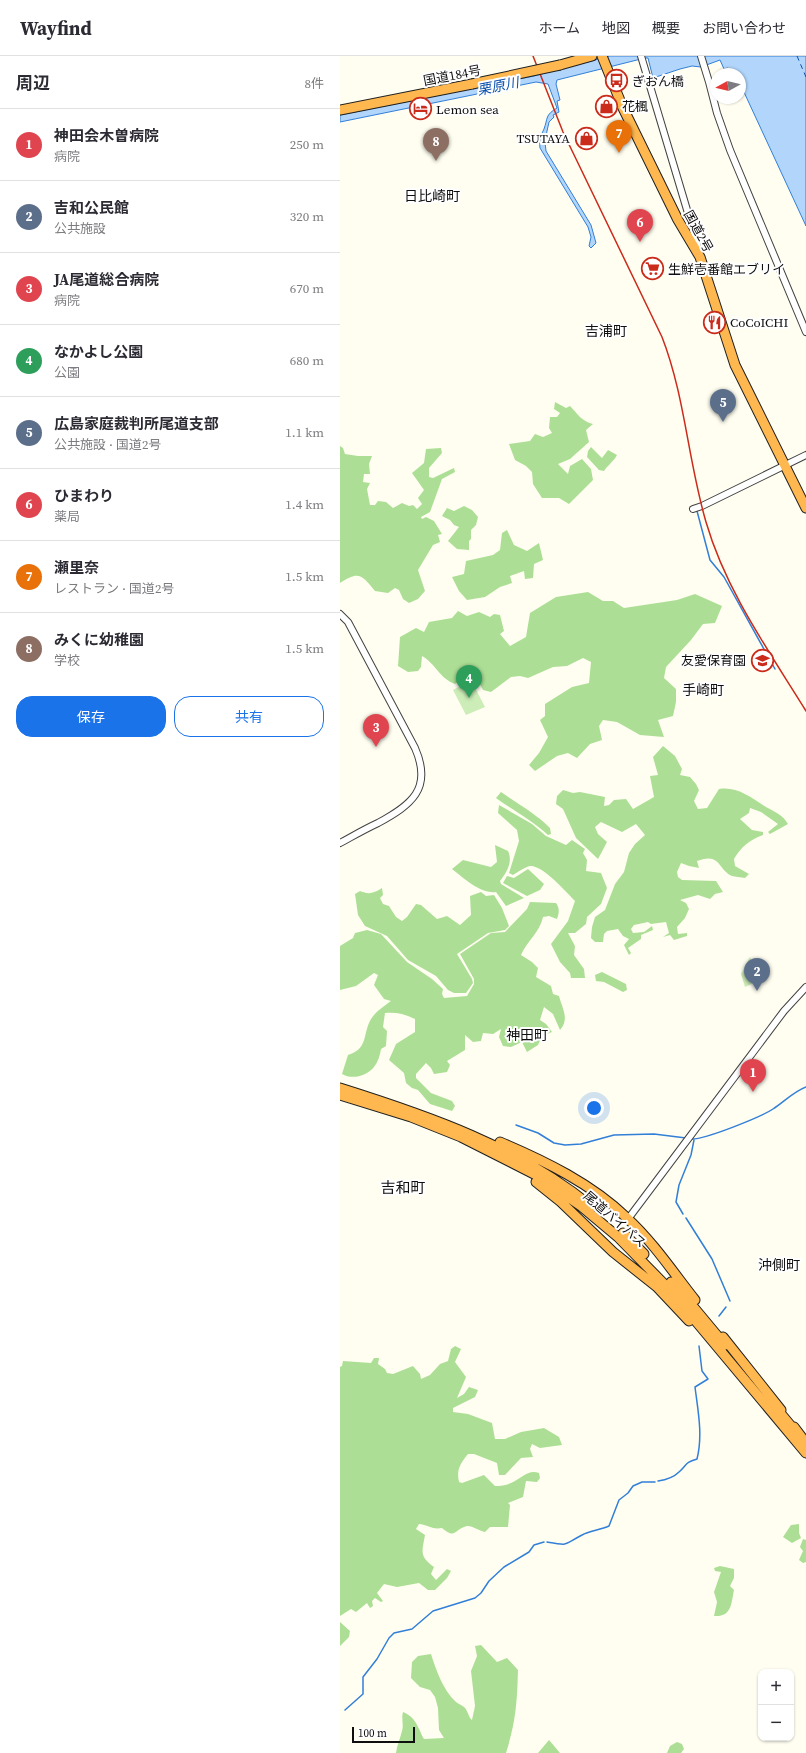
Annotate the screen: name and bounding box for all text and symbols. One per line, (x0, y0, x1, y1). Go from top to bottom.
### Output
text: Wayfind (20, 15, 92, 41)
text: ホーム (538, 18, 580, 38)
text: 地図 (602, 18, 630, 38)
text: 概要 (652, 18, 680, 38)
text: お問い合わせ (702, 18, 786, 38)
street label: 国道184号 (422, 62, 482, 89)
bus stop icon: ぎおん橋 (604, 68, 630, 94)
north arrow (710, 68, 746, 104)
text: 周辺 (16, 71, 50, 95)
water label: 栗原川 (475, 72, 522, 100)
place label: ぎおん橋 (632, 73, 684, 90)
text: 8件 (304, 75, 324, 92)
shop icon: 花楓 (594, 93, 620, 119)
hotel icon: Lemon sea (408, 96, 434, 122)
place label: 花楓 (622, 98, 648, 115)
place label: Lemon sea (436, 101, 499, 118)
pin: 7 (606, 120, 632, 153)
text: 神田会木曽病院 (54, 125, 159, 146)
shop icon: TSUTAYA (573, 125, 599, 151)
pin: 8 (423, 128, 449, 161)
place label: TSUTAYA (516, 130, 570, 147)
text: 1 (25, 136, 33, 153)
text: 250 m (290, 136, 324, 153)
text: 病院 (54, 148, 80, 165)
district label: 日比崎町 (404, 186, 460, 206)
text: 吉和公民館 (54, 197, 129, 218)
street label: 国道2号 (680, 207, 717, 255)
text: 2 (25, 208, 33, 225)
text: 320 m (290, 208, 324, 225)
pin: 6 (627, 209, 653, 242)
text: 公共施設 (54, 220, 106, 237)
supermarket icon: 生鮮壱番館エブリイ (639, 256, 665, 282)
place label: 生鮮壱番館エブリイ (668, 261, 785, 278)
text: JA尾道総合病院 (54, 269, 159, 290)
text: 3 (25, 280, 33, 297)
text: 670 m (290, 280, 324, 297)
text: 病院 (54, 292, 80, 309)
restaurant icon: CoCoICHI (701, 309, 727, 335)
place label: CoCoICHI (730, 314, 788, 331)
district label: 吉浦町 (585, 321, 627, 341)
text: なかよし公園 (54, 341, 143, 362)
text: 4 (25, 352, 33, 369)
text: 680 m (290, 352, 324, 369)
text: 公園 (54, 364, 80, 381)
pin: 5 (710, 389, 736, 422)
text: 広島家庭裁判所尾道支部 (54, 413, 219, 434)
text: 5 (25, 424, 33, 441)
text: 1.1 km (285, 424, 324, 441)
text: 公共施設 · 国道2号 (54, 436, 161, 453)
text: ひまわり (54, 485, 114, 506)
text: 6 (25, 496, 33, 513)
text: 1.4 km (285, 496, 324, 513)
text: 薬局 (54, 508, 80, 525)
text: 瀬里奈 (54, 557, 99, 578)
text: 7 (25, 568, 33, 585)
text: 1.5 km (285, 568, 324, 585)
text: レストラン · 国道2号 (54, 580, 174, 597)
text: みくに幼稚園 (54, 629, 144, 650)
text: 8 (25, 640, 33, 657)
text: 1.5 km (285, 640, 324, 657)
school or university icon: 友愛保育園 (749, 647, 775, 673)
text: 学校 (54, 652, 80, 669)
place label: 友愛保育園 (681, 652, 746, 669)
pin: 4 (456, 665, 482, 698)
district label: 手崎町 (682, 680, 724, 700)
button: 保存 (16, 696, 166, 737)
button: 共有 (174, 696, 324, 737)
pin: 3 (363, 714, 389, 747)
pin: 2 (744, 958, 770, 991)
district label: 神田町 (506, 1025, 548, 1045)
pin: 1 (740, 1059, 766, 1092)
your location (584, 1098, 604, 1118)
district label: 吉和町 (380, 1177, 426, 1198)
street label: 尾道バイパス (580, 1187, 650, 1251)
district label: 沖側町 (758, 1255, 800, 1275)
map controls (758, 1669, 794, 1741)
button: + (758, 1669, 794, 1705)
button: − (758, 1705, 794, 1741)
scale bar (352, 1725, 415, 1744)
text: 100 m (358, 1726, 387, 1741)

